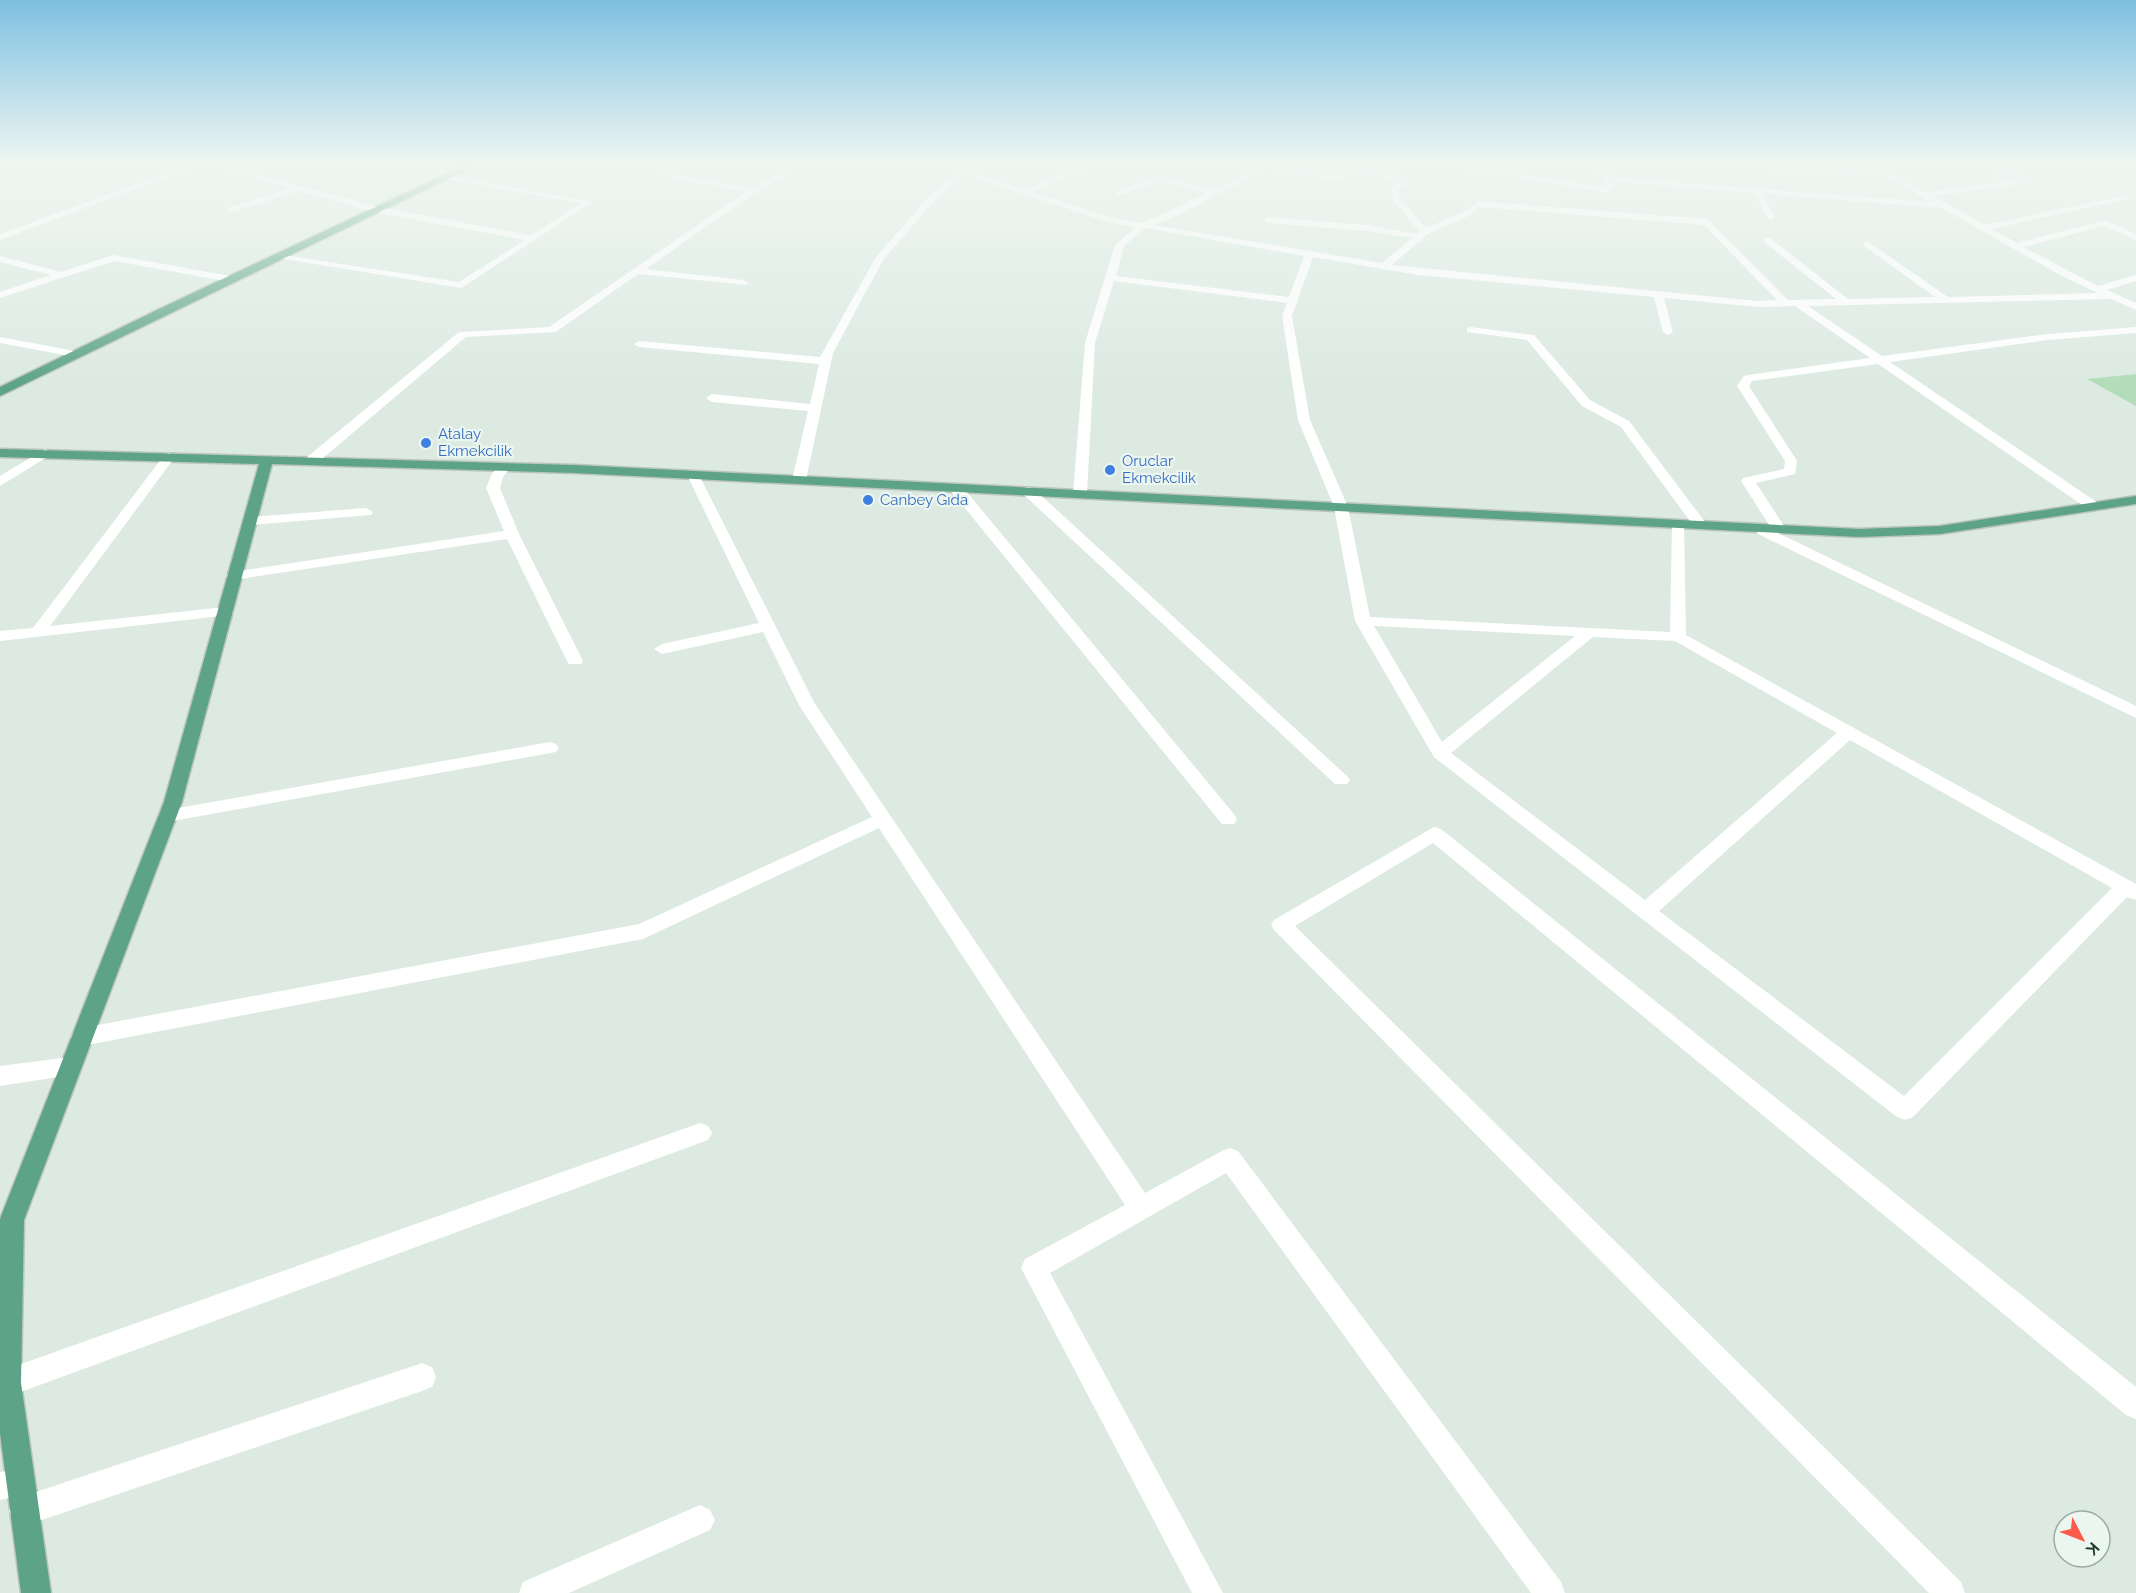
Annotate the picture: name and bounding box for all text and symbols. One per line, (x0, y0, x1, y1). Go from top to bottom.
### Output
place label: Atalay Ekmekcilik (438, 425, 512, 460)
marker: Atalay Ekmekcilik (419, 436, 433, 450)
place label: Oruclar Ekmekcilik (1122, 452, 1196, 487)
marker: Oruclar Ekmekcilik (1103, 463, 1117, 477)
place label: Canbey Gıda (880, 491, 968, 509)
marker: Canbey Gıda (861, 493, 875, 507)
north arrow (2052, 1509, 2112, 1569)
text: K (2082, 1538, 2103, 1559)

